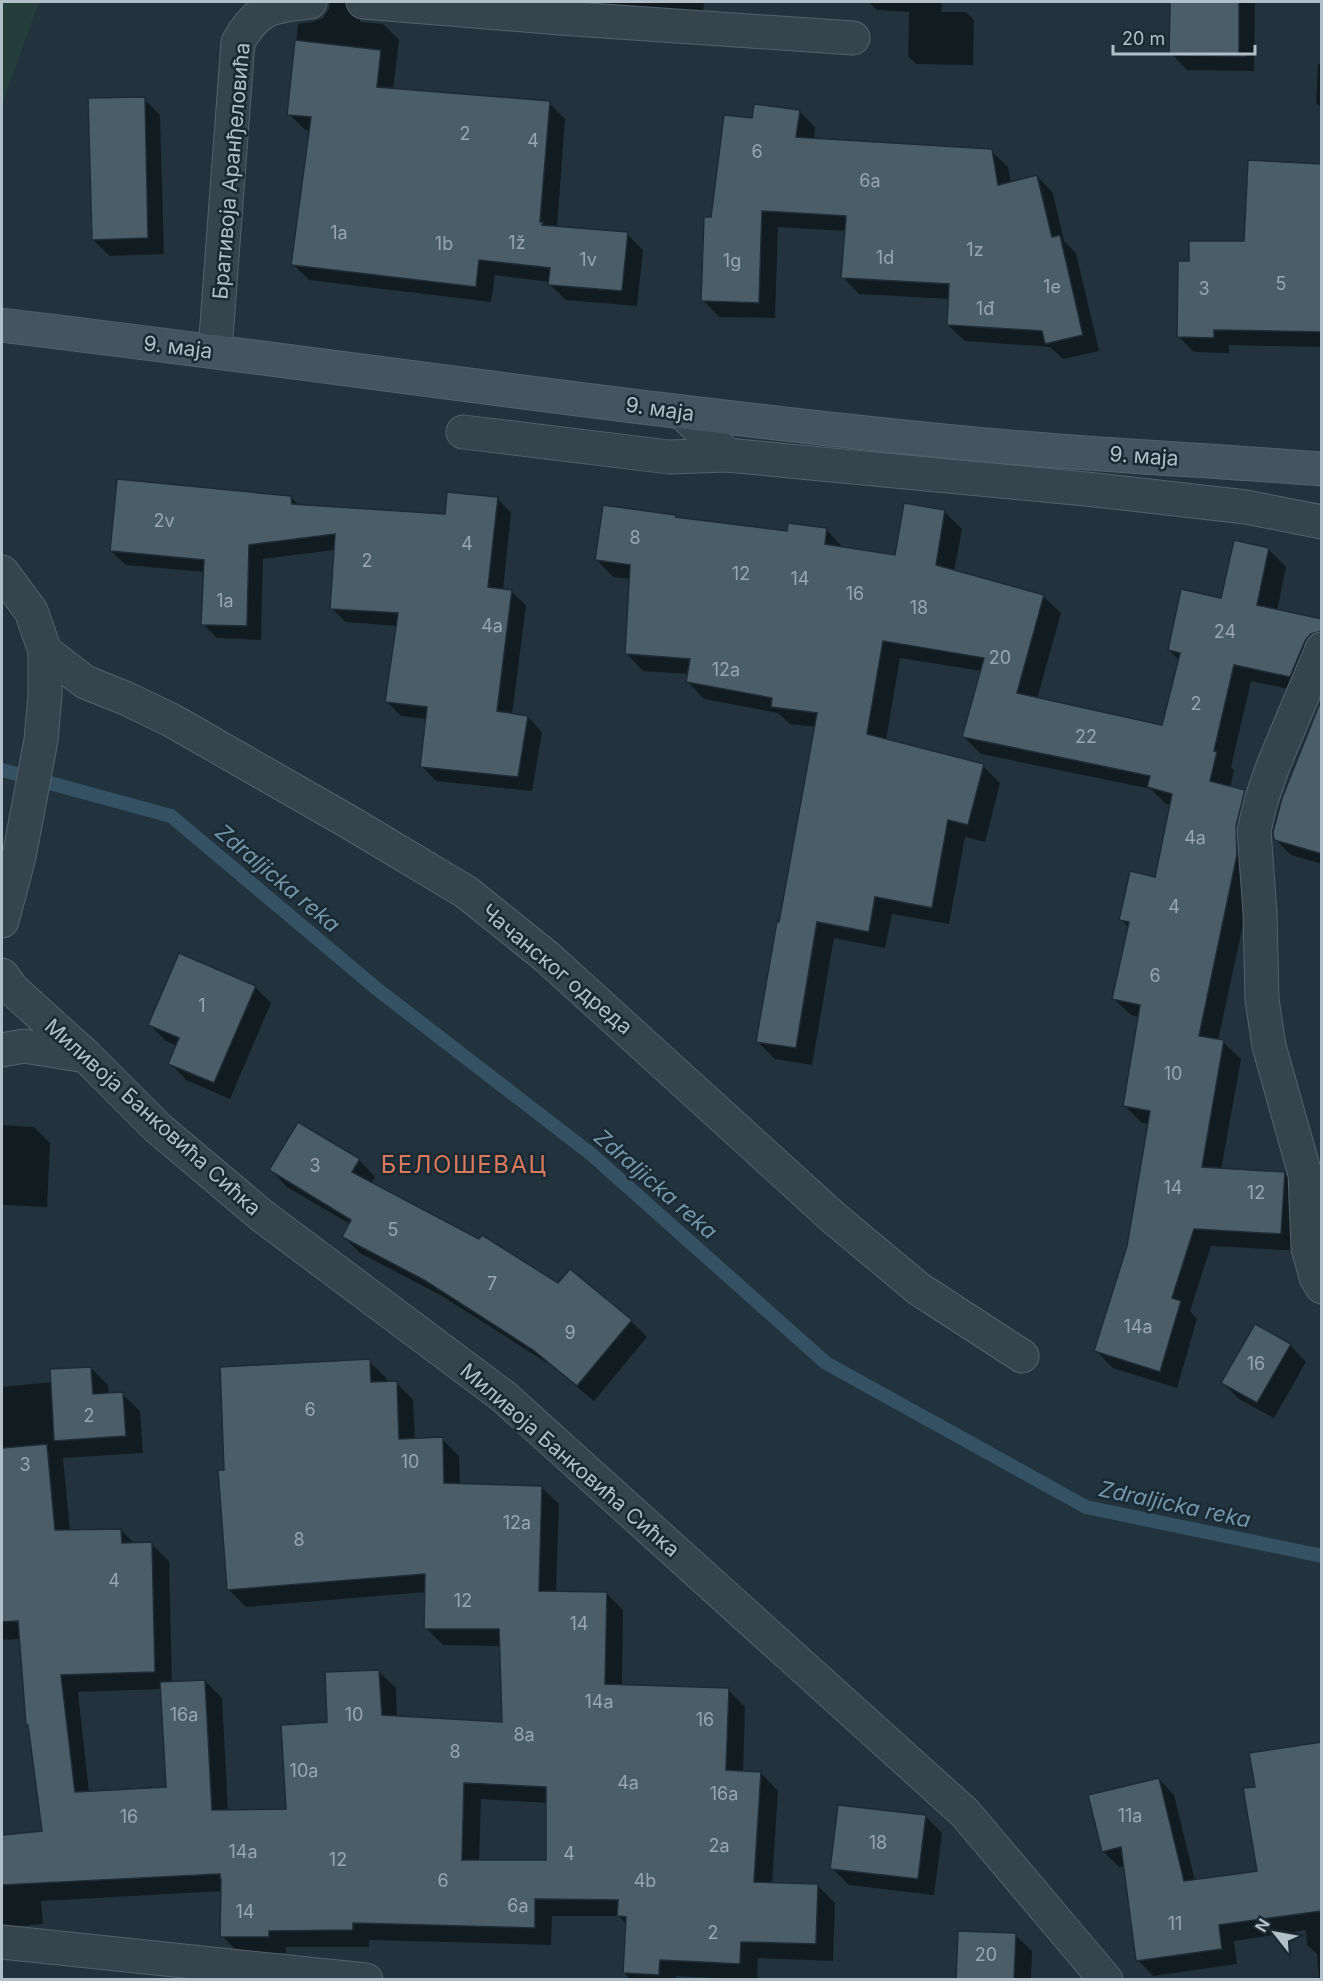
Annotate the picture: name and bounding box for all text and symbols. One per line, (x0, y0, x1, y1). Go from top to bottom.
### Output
scale bar (1113, 18, 1256, 56)
text: 20 m (1122, 28, 1165, 49)
street label: Бративоја Аранђеловића (207, 42, 255, 300)
house number: 2 (460, 123, 470, 144)
house number: 4 (527, 130, 539, 151)
house number: 6 (751, 141, 763, 162)
house number: 6a (859, 170, 881, 191)
house number: 1a (330, 222, 348, 243)
house number: 1ž (508, 232, 526, 253)
house number: 1b (435, 233, 453, 254)
house number: 1z (966, 239, 984, 260)
house number: 1d (876, 247, 894, 268)
house number: 1v (579, 249, 597, 270)
house number: 1g (723, 250, 741, 271)
house number: 5 (1276, 273, 1286, 294)
house number: 1e (1043, 276, 1061, 297)
house number: 3 (1198, 278, 1210, 299)
house number: 1đ (976, 298, 994, 319)
street label: 9. маја (142, 330, 214, 364)
street label: 9. маја (624, 392, 696, 426)
street label: 9. маја (1109, 441, 1179, 471)
house number: 2v (153, 510, 175, 531)
house number: 8 (629, 527, 641, 548)
house number: 4 (461, 533, 473, 554)
house number: 2 (362, 550, 372, 571)
house number: 12 (732, 563, 750, 584)
house number: 14 (791, 568, 809, 589)
house number: 16 (846, 583, 864, 604)
house number: 1a (216, 590, 234, 611)
house number: 18 (910, 597, 928, 618)
house number: 4a (481, 615, 503, 636)
house number: 24 (1214, 621, 1236, 642)
house number: 20 (989, 647, 1011, 668)
house number: 12a (712, 659, 740, 680)
house number: 2 (1191, 693, 1201, 714)
house number: 22 (1075, 726, 1097, 747)
water label: Zdraljicka reka (211, 818, 345, 938)
house number: 4a (1184, 827, 1206, 848)
house number: 4 (1168, 896, 1180, 917)
street label: Чачанског одреда (476, 899, 638, 1039)
house number: 6 (1149, 965, 1161, 986)
house number: 1 (198, 995, 206, 1016)
street label: Миливоја Банковића Сићка (40, 1013, 266, 1221)
house number: 10 (1164, 1063, 1182, 1084)
water label: Zdraljicka reka (589, 1124, 723, 1244)
district label: БЕЛОШЕВАЦ (381, 1150, 547, 1179)
house number: 3 (309, 1155, 321, 1176)
house number: 14 (1164, 1177, 1182, 1198)
house number: 12 (1247, 1182, 1265, 1203)
house number: 5 (388, 1219, 398, 1240)
house number: 7 (487, 1273, 497, 1294)
house number: 14a (1123, 1316, 1153, 1337)
house number: 9 (564, 1322, 576, 1343)
house number: 16 (1247, 1353, 1265, 1374)
street label: Миливоја Банковића Сићка (455, 1358, 685, 1562)
house number: 6 (304, 1399, 316, 1420)
house number: 2 (84, 1405, 94, 1426)
house number: 10 (401, 1451, 419, 1472)
house number: 3 (19, 1454, 31, 1475)
water label: Zdraljicka reka (1097, 1475, 1253, 1533)
house number: 12a (503, 1512, 531, 1533)
house number: 8 (293, 1529, 305, 1550)
house number: 4 (108, 1570, 120, 1591)
house number: 12 (454, 1590, 472, 1611)
house number: 14 (570, 1613, 588, 1634)
house number: 14a (584, 1691, 614, 1712)
house number: 16a (170, 1704, 198, 1725)
house number: 10 (345, 1704, 363, 1725)
house number: 16 (696, 1709, 714, 1730)
house number: 8a (513, 1724, 535, 1745)
house number: 8 (449, 1741, 461, 1762)
house number: 10a (290, 1760, 318, 1781)
house number: 4a (617, 1772, 639, 1793)
house number: 16a (710, 1783, 738, 1804)
house number: 11a (1118, 1805, 1142, 1826)
house number: 16 (120, 1806, 138, 1827)
house number: 18 (869, 1832, 887, 1853)
house number: 2a (708, 1835, 730, 1856)
house number: 14a (228, 1841, 258, 1862)
house number: 4 (563, 1843, 575, 1864)
house number: 12 (329, 1849, 347, 1870)
house number: 6 (437, 1870, 449, 1891)
house number: 4b (634, 1870, 656, 1891)
house number: 6a (507, 1895, 529, 1916)
house number: 14 (236, 1901, 254, 1922)
north arrow (1245, 1903, 1305, 1963)
house number: 11 (1168, 1913, 1182, 1934)
text: N (1250, 1915, 1274, 1936)
house number: 2 (708, 1922, 718, 1943)
house number: 20 (975, 1944, 997, 1965)

